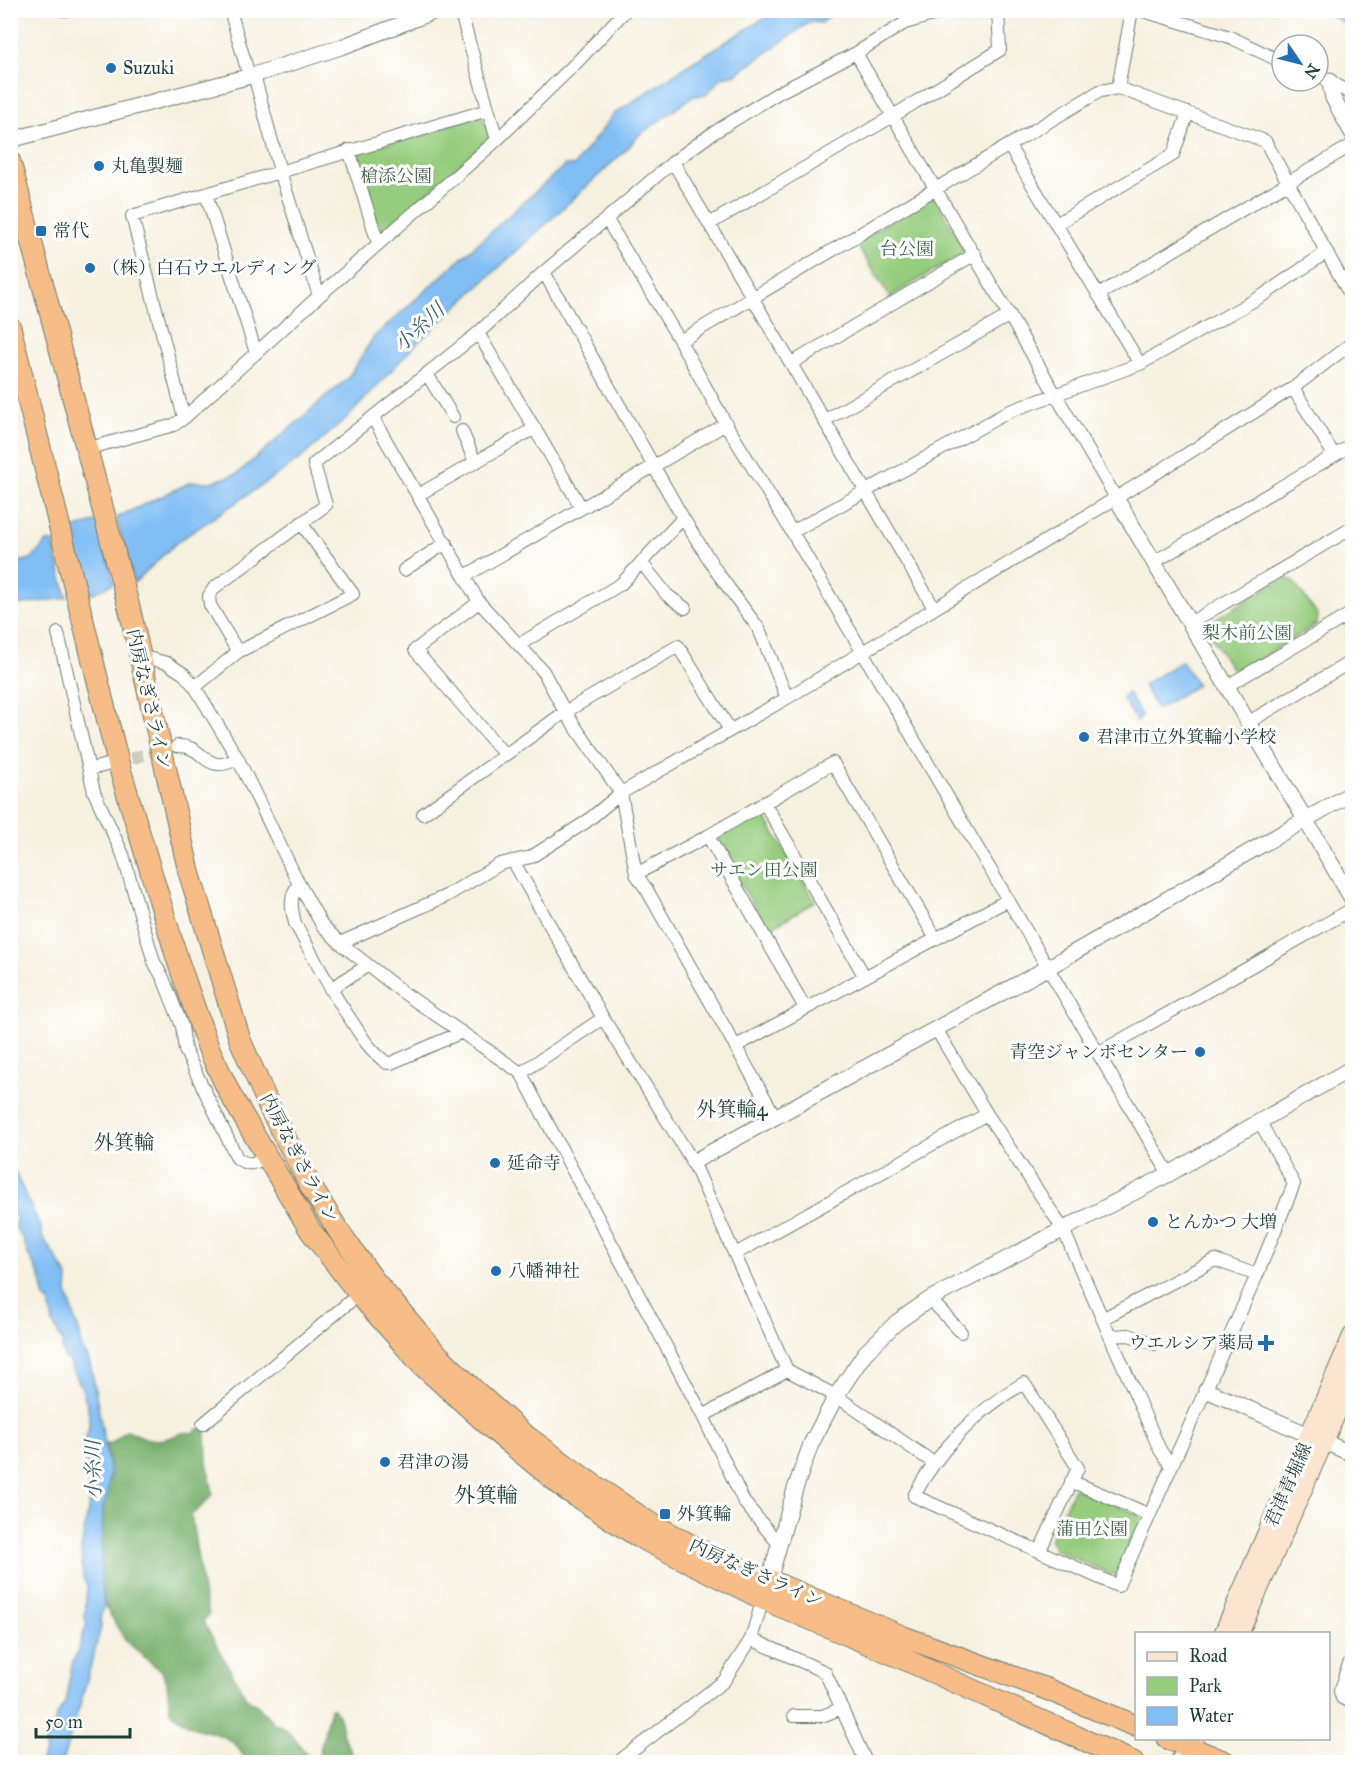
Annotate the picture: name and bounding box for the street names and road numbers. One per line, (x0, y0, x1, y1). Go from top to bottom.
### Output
street label: 内房なぎさライン (122, 627, 176, 771)
street label: 内房なぎさライン (256, 1089, 342, 1227)
street label: 君津青堀線 (1260, 1439, 1316, 1531)
street label: 内房なぎさライン (686, 1534, 826, 1612)

